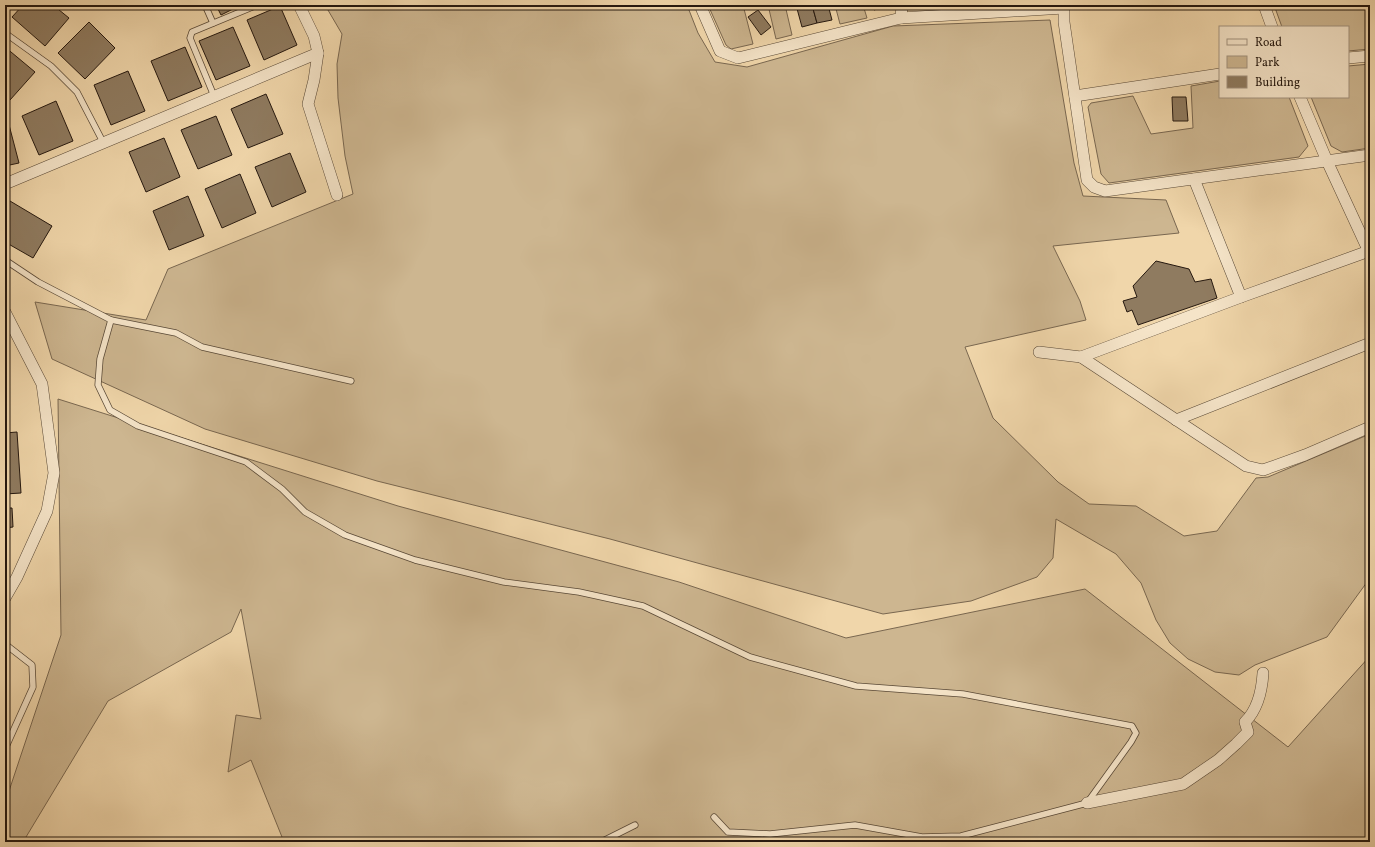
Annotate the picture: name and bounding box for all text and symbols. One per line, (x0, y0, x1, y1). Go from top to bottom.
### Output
legend (1219, 26, 1349, 98)
text: Road (1255, 35, 1282, 51)
text: Park (1255, 55, 1280, 71)
text: Building (1255, 75, 1300, 91)

